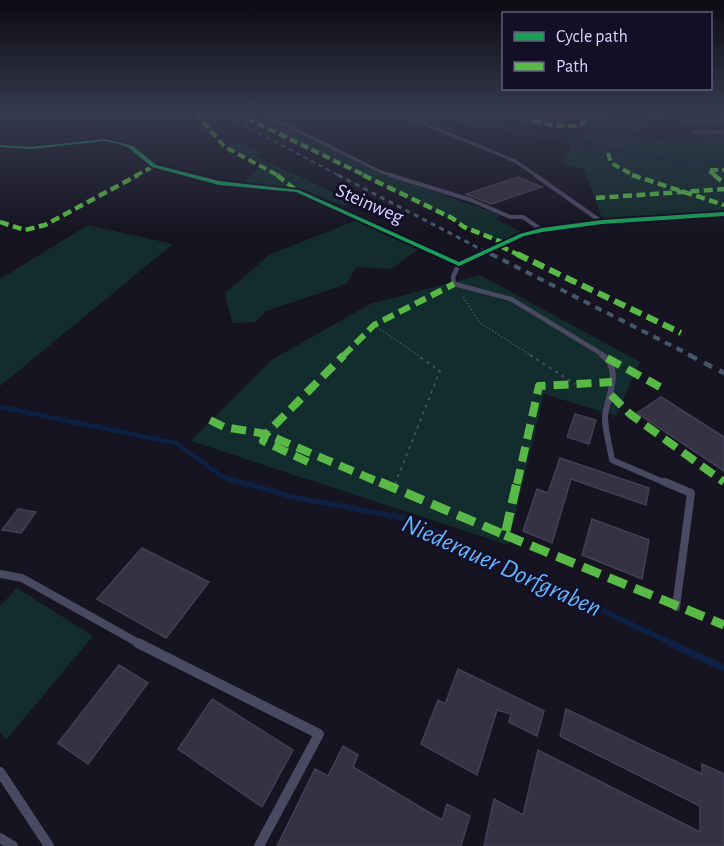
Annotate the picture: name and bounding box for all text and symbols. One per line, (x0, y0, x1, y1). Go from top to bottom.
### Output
legend (502, 12, 712, 90)
text: Cycle path (556, 28, 628, 46)
text: Path (556, 58, 588, 76)
street label: Steinweg (333, 180, 407, 228)
water label: Niederauer Dorfgraben (398, 510, 605, 622)

